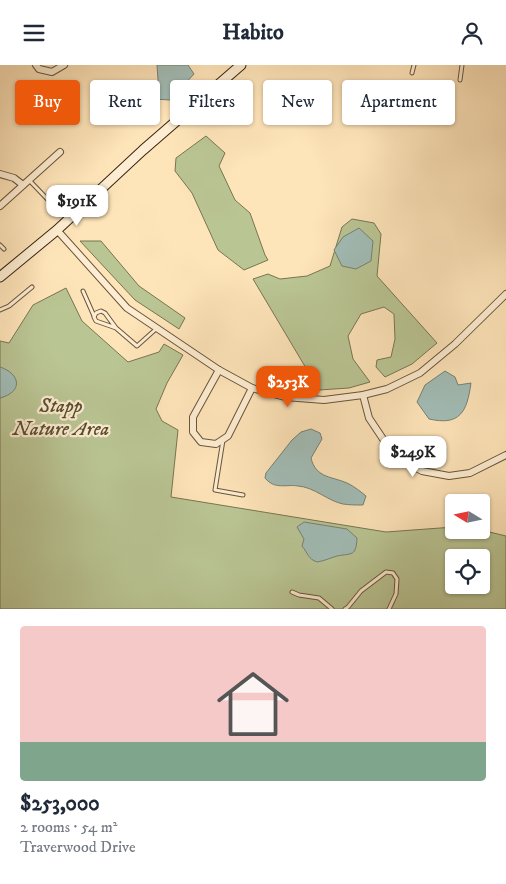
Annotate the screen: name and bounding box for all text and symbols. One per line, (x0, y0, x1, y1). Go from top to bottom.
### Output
icon: menu (20, 19, 48, 47)
text: Habito (222, 19, 284, 46)
icon: person (458, 19, 486, 47)
chip: Buy (15, 80, 80, 125)
chip: Rent (90, 80, 160, 125)
chip: Filters (170, 80, 253, 125)
chip: New (263, 80, 332, 125)
chip: Apartment (342, 80, 455, 125)
pin: $191K (42, 185, 112, 227)
text: $191K (57, 191, 97, 211)
pin: $253K (253, 365, 323, 408)
text: $253K (267, 372, 309, 392)
park label: Stapp Nature Area (12, 394, 109, 442)
pin: $249K (378, 435, 448, 478)
text: $249K (390, 442, 436, 462)
north arrow (445, 494, 490, 539)
map controls (445, 494, 490, 594)
button: locate (445, 549, 490, 594)
icon: home (208, 659, 298, 749)
text: $253,000 (20, 791, 99, 817)
text: 2 rooms · 54 m² (20, 817, 117, 837)
text: Traverwood Drive (20, 837, 136, 857)

